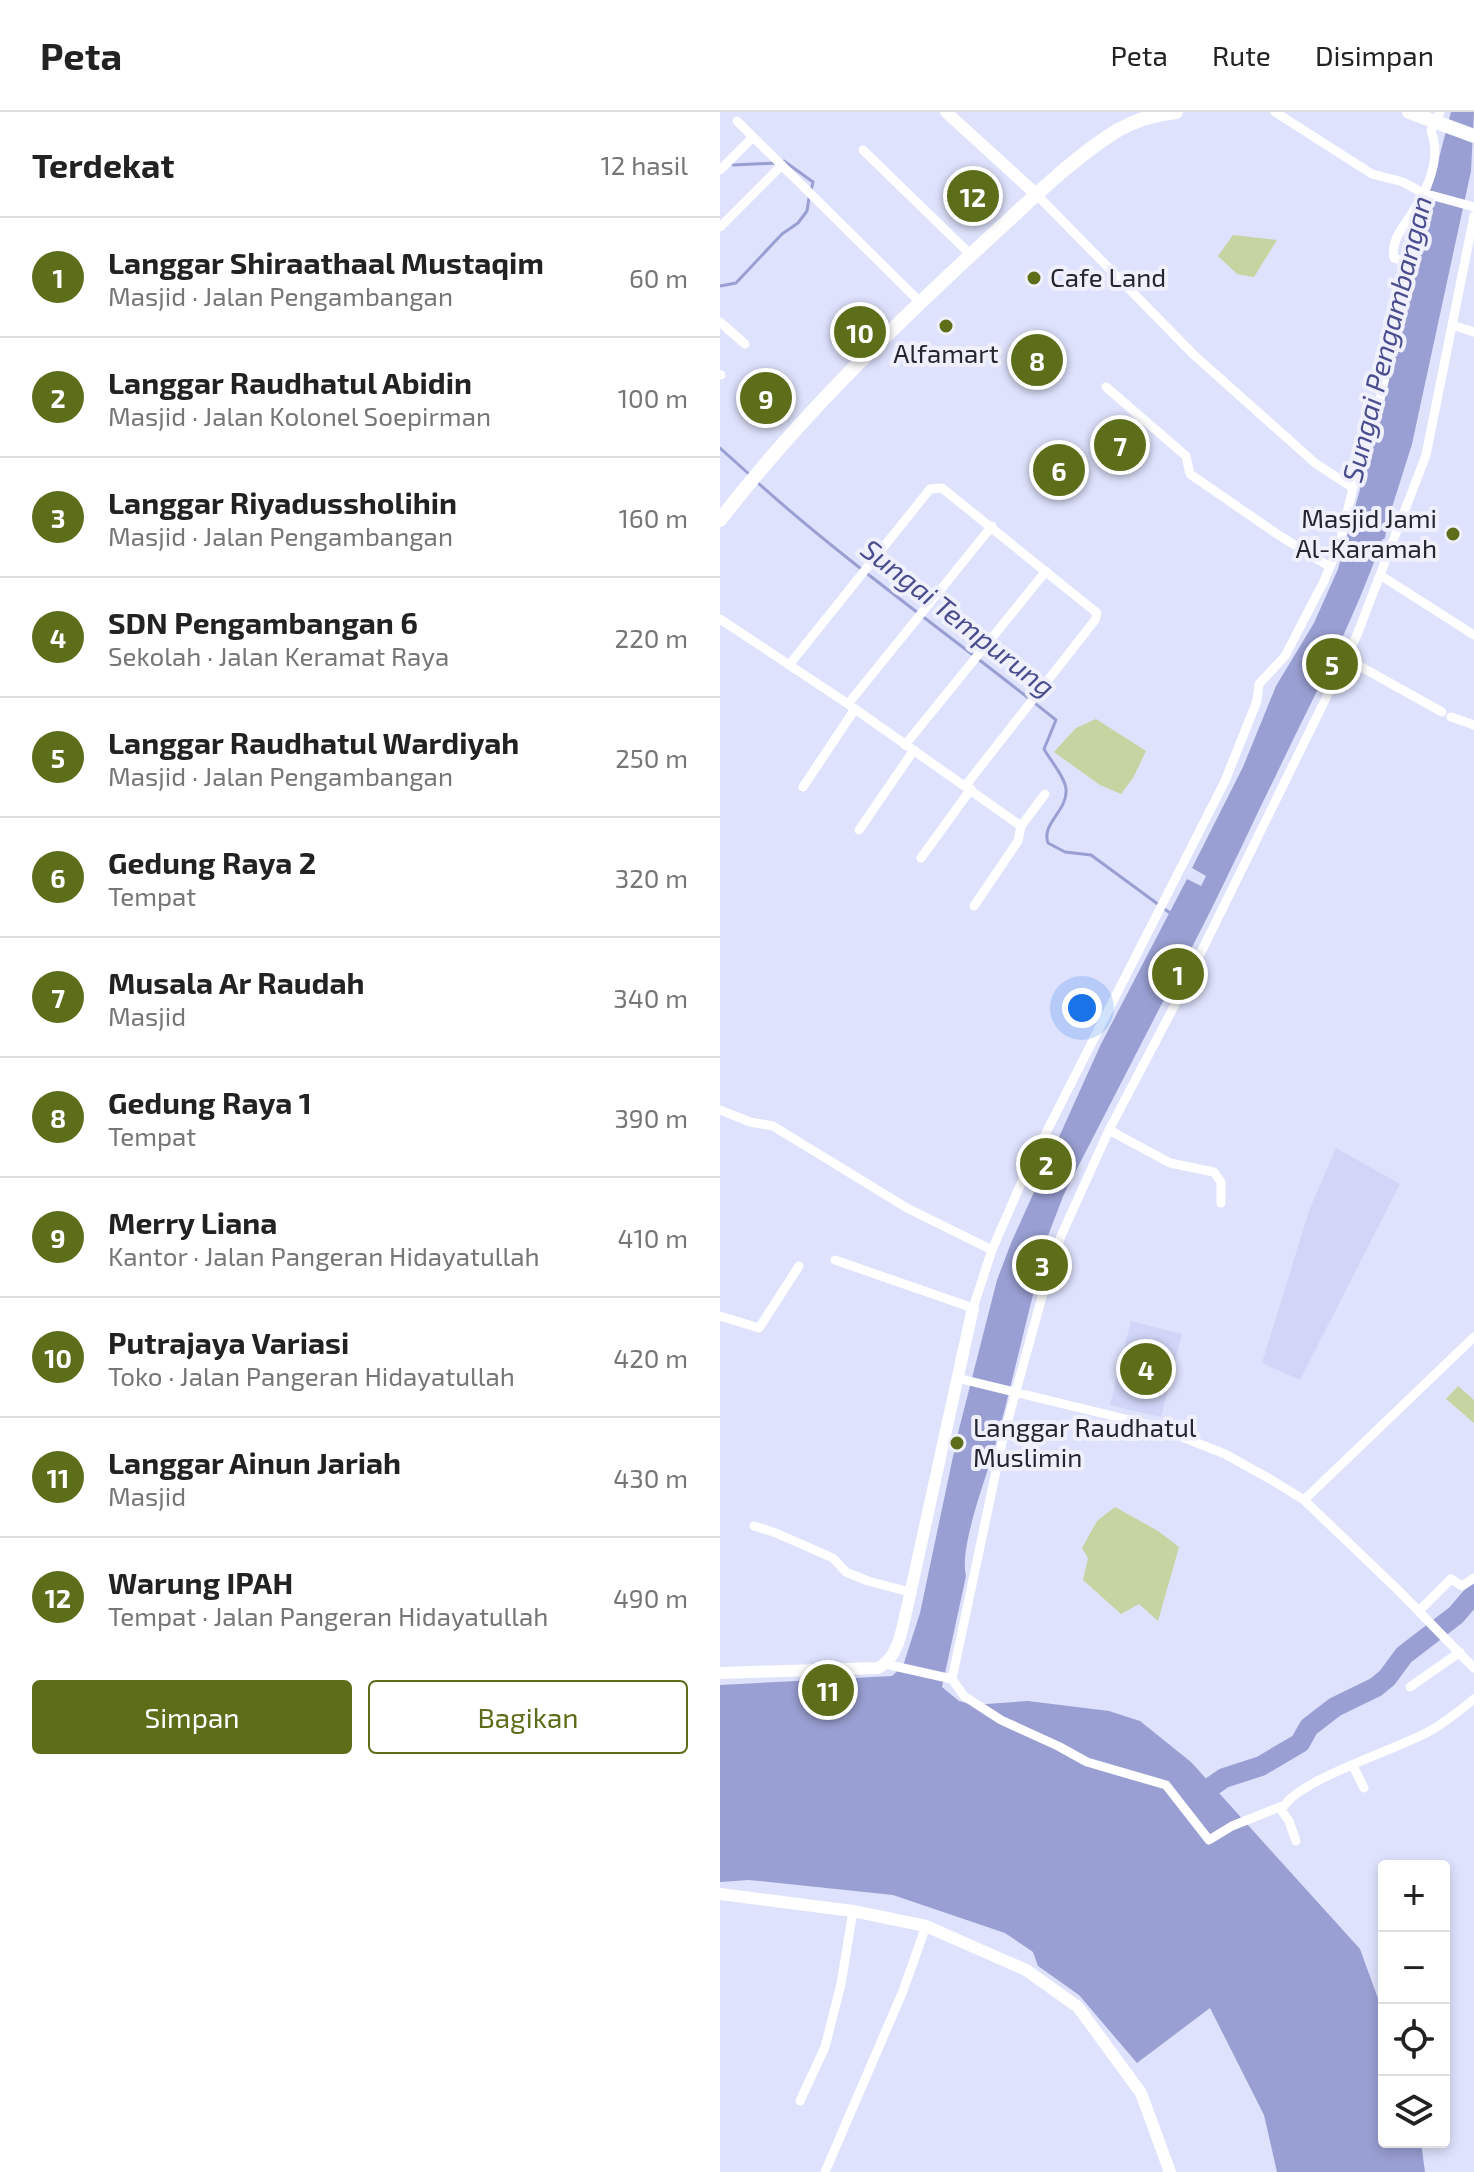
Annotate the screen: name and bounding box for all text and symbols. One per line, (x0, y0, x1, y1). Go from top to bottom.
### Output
text: Peta (40, 32, 122, 78)
text: Peta (1110, 38, 1168, 72)
text: Rute (1212, 38, 1271, 72)
text: Disimpan (1315, 38, 1434, 72)
text: Terdekat (32, 144, 174, 185)
text: 12 hasil (600, 149, 688, 180)
pin: 12 (947, 166, 999, 226)
water label: Sungai Pengambangan (1334, 192, 1438, 485)
text: Langgar Shiraathaal Mustaqim (108, 244, 544, 280)
place label: Cafe Land (1050, 261, 1166, 292)
text: 1 (52, 262, 64, 293)
text: 60 m (629, 262, 688, 293)
marker: Cafe Land (1025, 269, 1043, 287)
text: Masjid · Jalan Pengambangan (108, 280, 453, 311)
pin: 10 (834, 302, 886, 362)
marker: Alfamart (937, 317, 955, 335)
pin: 8 (1011, 330, 1063, 390)
place label: Alfamart (893, 337, 999, 368)
text: Langgar Raudhatul Abidin (108, 364, 472, 400)
pin: 9 (740, 368, 792, 428)
text: 2 (50, 382, 66, 413)
text: 100 m (618, 382, 688, 413)
text: Masjid · Jalan Kolonel Soepirman (108, 400, 491, 431)
pin: 7 (1094, 415, 1146, 475)
pin: 6 (1033, 440, 1085, 500)
text: Langgar Riyadussholihin (108, 484, 457, 520)
text: 3 (51, 502, 65, 533)
text: 160 m (619, 502, 688, 533)
place label: Masjid Jami Al-Karamah (1295, 502, 1437, 563)
text: Masjid · Jalan Pengambangan (108, 520, 453, 551)
marker: Masjid Jami Al-Karamah (1444, 525, 1462, 543)
water label: Sungai Tempurung (855, 531, 1062, 703)
text: SDN Pengambangan 6 (108, 604, 418, 640)
text: 4 (50, 622, 66, 653)
text: 220 m (615, 622, 688, 653)
pin: 5 (1306, 634, 1358, 694)
text: Sekolah · Jalan Keramat Raya (108, 640, 449, 671)
text: Langgar Raudhatul Wardiyah (108, 724, 519, 760)
text: 5 (51, 742, 65, 773)
text: 250 m (615, 742, 688, 773)
text: Masjid · Jalan Pengambangan (108, 760, 453, 791)
text: Gedung Raya 2 (108, 844, 316, 880)
text: 6 (50, 862, 66, 893)
text: 320 m (615, 862, 688, 893)
text: Tempat (108, 880, 196, 911)
pin: 1 (1152, 944, 1204, 1004)
text: Musala Ar Raudah (108, 964, 365, 1000)
text: 7 (51, 982, 65, 1013)
text: 340 m (613, 982, 688, 1013)
your location (1062, 988, 1102, 1028)
text: Masjid (108, 1000, 186, 1031)
text: Gedung Raya 1 (108, 1084, 312, 1120)
text: 8 (50, 1102, 66, 1133)
text: 390 m (614, 1102, 688, 1133)
text: Tempat (108, 1120, 196, 1151)
pin: 2 (1020, 1134, 1072, 1194)
text: Merry Liana (108, 1204, 277, 1240)
text: 9 (50, 1222, 66, 1253)
text: 410 m (617, 1222, 688, 1253)
pin: 3 (1016, 1235, 1068, 1295)
text: Kantor · Jalan Pangeran Hidayatullah (108, 1240, 540, 1271)
text: Putrajaya Variasi (108, 1324, 349, 1360)
pin: 4 (1120, 1339, 1172, 1399)
text: 10 (44, 1342, 72, 1373)
text: 420 m (613, 1342, 688, 1373)
text: Toko · Jalan Pangeran Hidayatullah (108, 1360, 515, 1391)
place label: Langgar Raudhatul Muslimin (973, 1411, 1197, 1472)
marker: Langgar Raudhatul Muslimin (948, 1434, 966, 1452)
text: Langgar Ainun Jariah (108, 1444, 401, 1480)
text: 11 (47, 1462, 69, 1493)
text: 430 m (613, 1462, 688, 1493)
text: Masjid (108, 1480, 186, 1511)
text: Warung IPAH (108, 1564, 293, 1600)
text: 12 (45, 1582, 71, 1613)
text: 490 m (613, 1582, 688, 1613)
text: Tempat · Jalan Pangeran Hidayatullah (108, 1600, 548, 1631)
pin: 11 (802, 1660, 854, 1720)
button: Simpan (32, 1680, 352, 1754)
button: Bagikan (368, 1680, 688, 1754)
map controls (1378, 1860, 1450, 2148)
button: + (1378, 1860, 1450, 1932)
button: − (1378, 1932, 1450, 2004)
button: locate (1378, 2004, 1450, 2076)
button: layers (1378, 2076, 1450, 2148)

